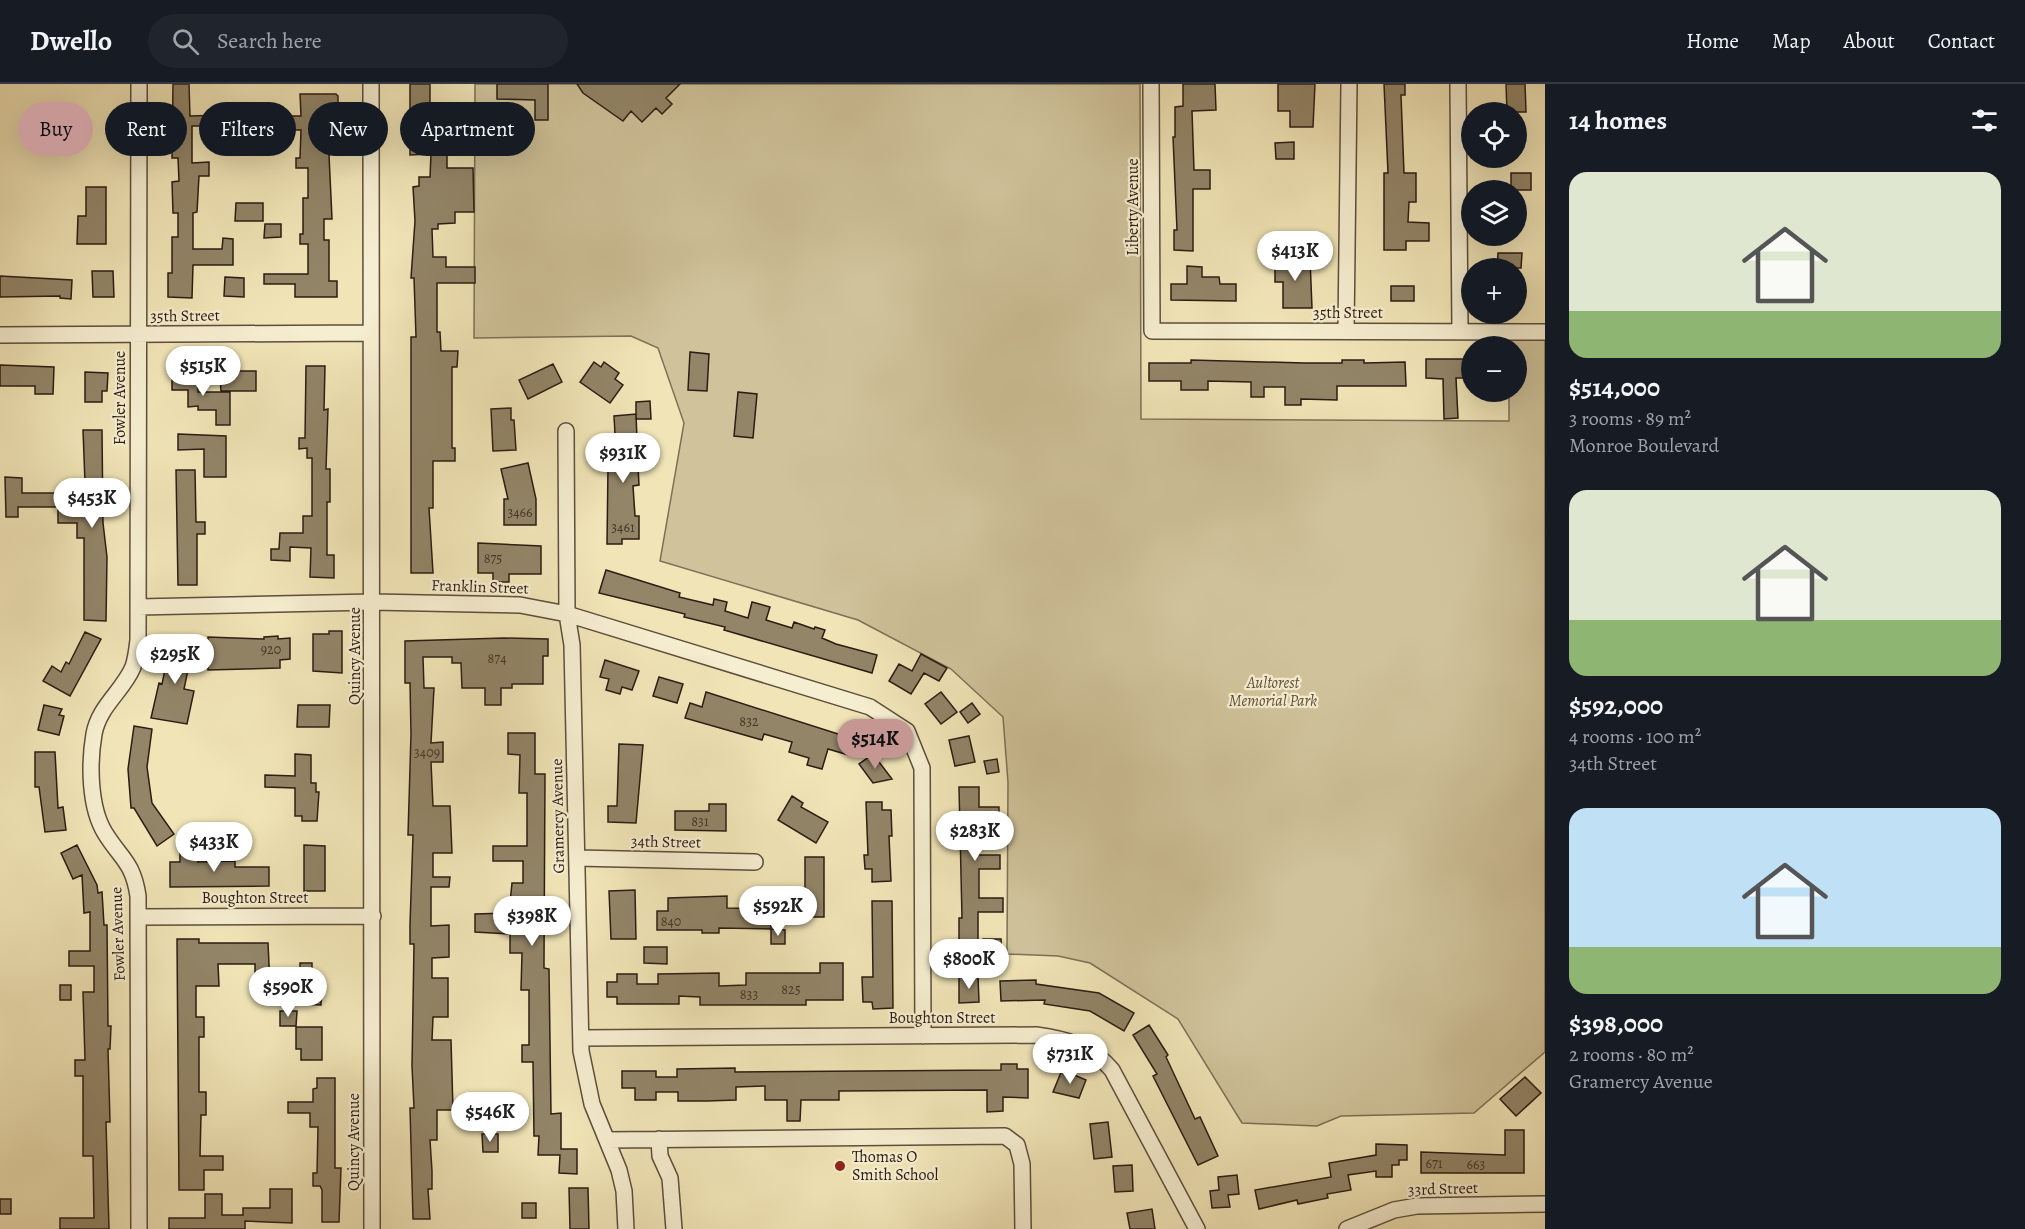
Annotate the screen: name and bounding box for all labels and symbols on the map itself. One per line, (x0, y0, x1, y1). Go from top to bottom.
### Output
street label: Liberty Avenue (1122, 158, 1144, 256)
pin: $413K (1253, 231, 1337, 282)
street label: 35th Street (1313, 302, 1383, 324)
street label: 35th Street (150, 304, 220, 328)
pin: $515K (161, 346, 245, 397)
street label: Fowler Avenue (109, 351, 131, 445)
pin: $931K (581, 433, 665, 484)
pin: $453K (50, 478, 134, 529)
house number: 3466 (507, 503, 533, 522)
house number: 3461 (611, 518, 635, 537)
house number: 875 (484, 549, 502, 568)
street label: Franklin Street (431, 574, 529, 600)
street label: Quincy Avenue (344, 607, 366, 705)
pin: $295K (133, 634, 217, 685)
house number: 920 (261, 640, 281, 659)
house number: 874 (487, 649, 507, 668)
park label: Aultorest Memorial Park (1229, 672, 1317, 712)
house number: 832 (739, 712, 759, 731)
pin: $514K (833, 719, 917, 770)
house number: 3409 (414, 743, 440, 762)
street label: Gramercy Avenue (546, 758, 570, 874)
pin: $283K (933, 811, 1017, 862)
house number: 831 (691, 812, 709, 831)
pin: $433K (172, 822, 256, 873)
street label: 34th Street (631, 830, 701, 854)
street label: Fowler Avenue (105, 886, 131, 982)
pin: $592K (736, 886, 820, 937)
street label: Boughton Street (201, 887, 309, 909)
pin: $398K (490, 896, 574, 947)
house number: 840 (661, 912, 681, 931)
pin: $800K (927, 939, 1011, 990)
pin: $590K (246, 967, 330, 1018)
house number: 825 (781, 980, 801, 999)
house number: 833 (740, 985, 758, 1004)
street label: Boughton Street (888, 1007, 996, 1029)
pin: $731K (1028, 1034, 1112, 1085)
pin: $546K (448, 1092, 532, 1143)
street label: Quincy Avenue (343, 1093, 365, 1191)
place label: Thomas O Smith School (852, 1146, 939, 1186)
house number: 671 (1425, 1154, 1443, 1173)
house number: 663 (1467, 1155, 1486, 1174)
marker: Thomas O Smith School (833, 1159, 847, 1173)
street label: 33rd Street (1407, 1177, 1479, 1201)

